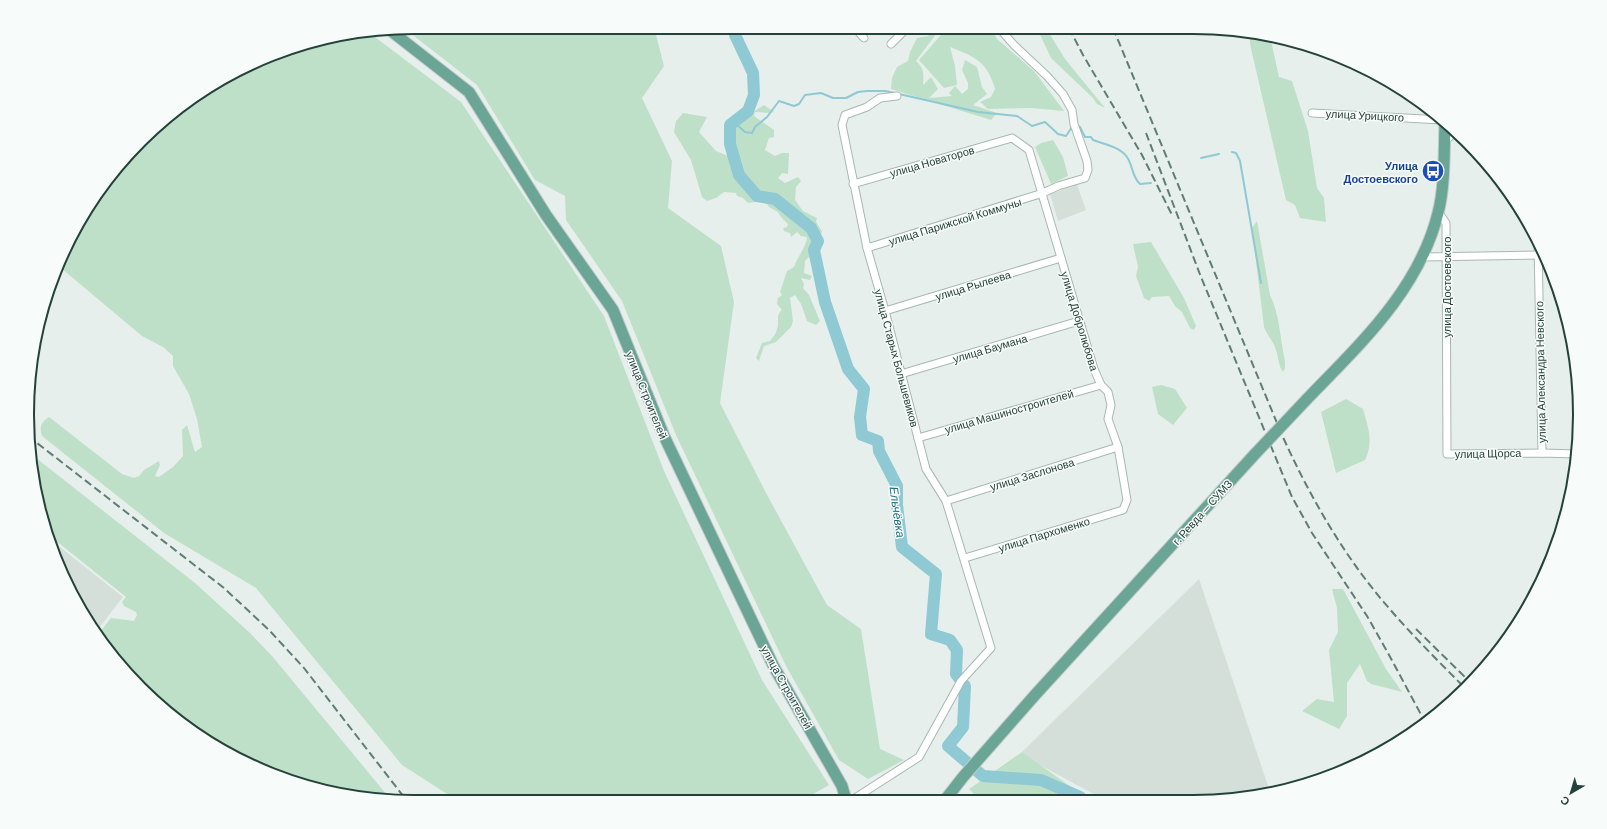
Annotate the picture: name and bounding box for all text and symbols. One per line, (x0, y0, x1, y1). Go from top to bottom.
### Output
street label: улица Урицкого (1325, 106, 1405, 124)
street label: улица Новаторов (888, 143, 976, 179)
bus stop icon: Улица Достоевского (1420, 158, 1446, 184)
place label: Улица Достоевского (1343, 159, 1419, 185)
street label: улица Парижской Коммуны (887, 195, 1023, 247)
street label: улица Достоевского (1440, 237, 1453, 337)
street label: улица Рылеева (934, 267, 1013, 303)
street label: улица Добролюбова (1059, 270, 1102, 373)
street label: улица Старых Большевиков (872, 288, 922, 429)
street label: улица Александра Невского (1532, 301, 1548, 443)
street label: улица Баумана (951, 331, 1030, 365)
street label: улица Строителей (624, 349, 670, 441)
street label: улица Машиностроителей (943, 386, 1075, 436)
street label: улица Щорса (1455, 446, 1522, 460)
street label: улица Заслонова (988, 455, 1077, 493)
street label: г. Ревда — СУМЗ (1169, 477, 1235, 547)
water label: Ельчёвка (887, 486, 909, 539)
street label: улица Пархоменко (997, 514, 1091, 554)
street label: улица Строителей (759, 643, 815, 731)
north arrow (1551, 773, 1591, 813)
text: С (1557, 794, 1572, 809)

